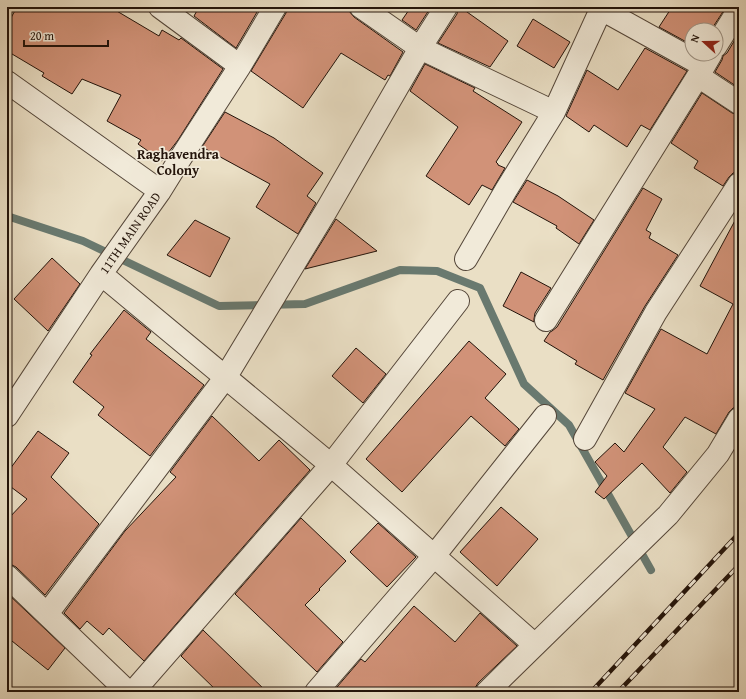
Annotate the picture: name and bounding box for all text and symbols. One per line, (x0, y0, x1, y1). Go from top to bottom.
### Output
scale bar (24, 22, 108, 48)
north arrow (684, 22, 724, 62)
text: 20 m (30, 27, 54, 44)
text: N (686, 32, 704, 45)
district label: Raghavendra Colony (137, 144, 220, 180)
street label: 11TH MAIN ROAD (95, 188, 165, 278)

